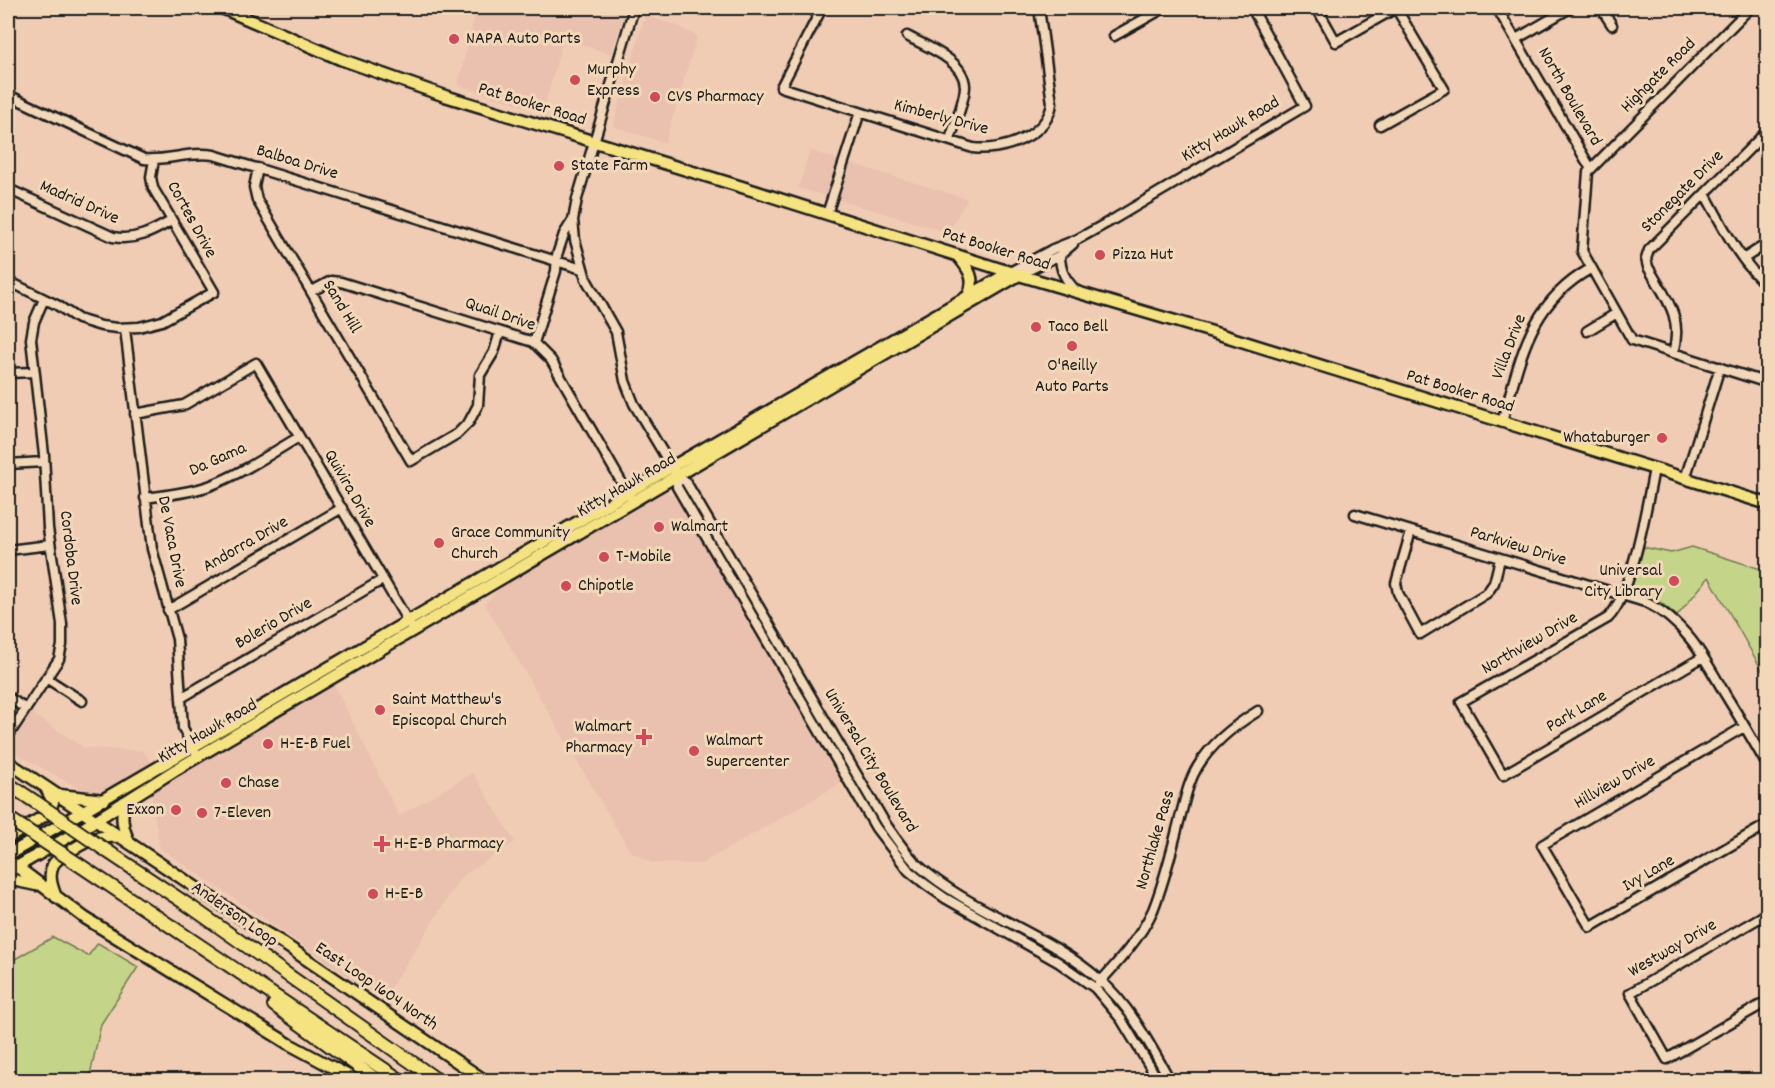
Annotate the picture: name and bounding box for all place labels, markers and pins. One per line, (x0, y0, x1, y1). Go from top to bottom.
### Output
place label: NAPA Auto Parts (466, 27, 581, 52)
marker: NAPA Auto Parts (447, 32, 461, 46)
place label: Murphy Express (587, 58, 640, 104)
marker: Murphy Express (568, 73, 582, 87)
place label: CVS Pharmacy (667, 85, 764, 110)
marker: CVS Pharmacy (648, 90, 662, 104)
place label: State Farm (571, 154, 648, 179)
marker: State Farm (552, 159, 566, 173)
place label: Pizza Hut (1112, 243, 1174, 268)
marker: Pizza Hut (1093, 248, 1107, 262)
place label: Taco Bell (1048, 315, 1109, 340)
marker: Taco Bell (1029, 320, 1043, 334)
marker: O'Reilly Auto Parts (1065, 339, 1079, 353)
place label: O'Reilly Auto Parts (1035, 354, 1109, 400)
place label: Whataburger (1563, 426, 1650, 451)
marker: Whataburger (1655, 431, 1669, 445)
place label: Walmart (671, 515, 729, 540)
marker: Walmart (652, 520, 666, 534)
place label: Grace Community Church (451, 521, 570, 567)
marker: Grace Community Church (432, 536, 446, 550)
place label: T-Mobile (616, 545, 671, 570)
marker: T-Mobile (597, 550, 611, 564)
place label: Universal City Library (1584, 559, 1663, 605)
place label: Chipotle (578, 574, 634, 599)
marker: Universal City Library (1667, 574, 1681, 588)
marker: Chipotle (559, 579, 573, 593)
place label: Saint Matthew's Episcopal Church (392, 688, 507, 734)
marker: Saint Matthew's Episcopal Church (373, 703, 387, 717)
place label: Walmart Pharmacy (565, 715, 633, 761)
place label: Walmart Supercenter (706, 729, 790, 775)
marker: Walmart Pharmacy (637, 730, 651, 744)
place label: H-E-B Fuel (280, 732, 351, 757)
marker: H-E-B Fuel (261, 737, 275, 751)
marker: Walmart Supercenter (687, 744, 701, 758)
place label: Chase (238, 771, 279, 796)
marker: Chase (219, 776, 233, 790)
place label: Exxon (126, 798, 164, 823)
place label: 7-Eleven (214, 801, 271, 826)
marker: Exxon (169, 803, 183, 817)
marker: 7-Eleven (195, 806, 209, 820)
place label: H-E-B Pharmacy (394, 832, 504, 857)
marker: H-E-B Pharmacy (375, 837, 389, 851)
place label: H-E-B (385, 882, 423, 907)
marker: H-E-B (366, 887, 380, 901)

